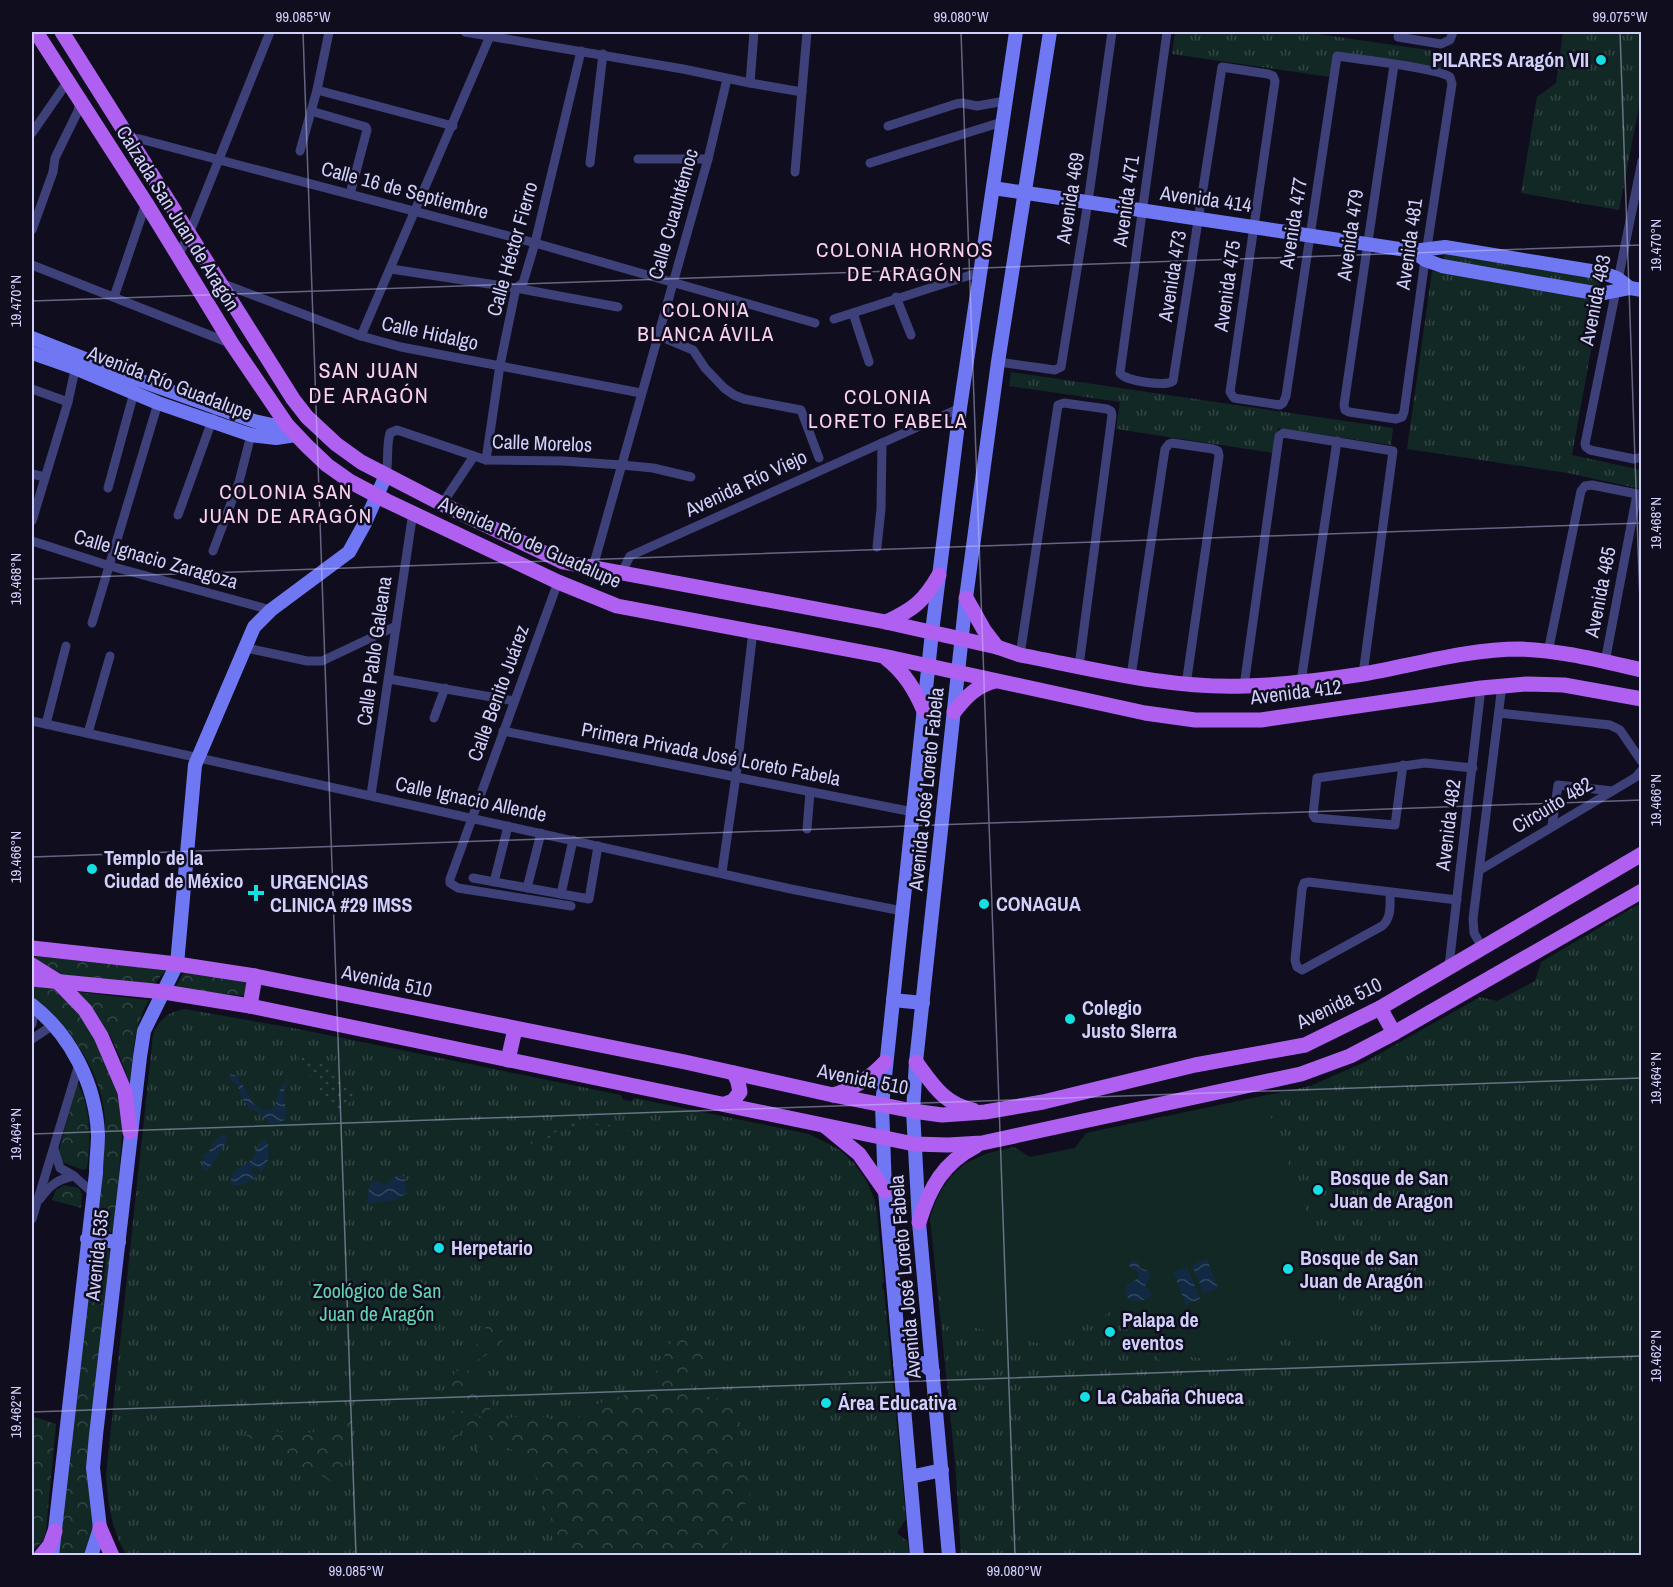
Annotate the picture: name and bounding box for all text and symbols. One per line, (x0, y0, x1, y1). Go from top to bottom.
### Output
text: 99.085°W (275, 6, 331, 27)
text: 99.080°W (933, 6, 989, 27)
text: 99.075°W (1592, 6, 1648, 27)
place label: PILARES Aragón VII (1432, 46, 1589, 73)
marker: PILARES Aragón VII (1594, 53, 1608, 67)
street label: Calzada San Juan de Aragón (110, 120, 246, 315)
street label: Calle Cuauhtémoc (641, 145, 704, 282)
street label: Avenida 469 (1049, 150, 1090, 246)
street label: Calle 16 de Septiembre (318, 154, 492, 225)
street label: Avenida 471 (1106, 154, 1145, 249)
street label: Avenida 477 (1272, 175, 1313, 271)
street label: Calle Héctor Fierro (479, 179, 544, 319)
street label: Avenida 414 (1158, 179, 1253, 218)
street label: Avenida 479 (1330, 188, 1369, 283)
street label: Avenida 481 (1389, 197, 1428, 292)
text: 19.470°N (1645, 219, 1666, 271)
street label: Avenida 473 (1151, 228, 1192, 324)
district label: COLONIA HORNOS DE ARAGÓN (816, 235, 994, 288)
street label: Avenida 475 (1207, 239, 1246, 334)
street label: Avenida 483 (1572, 252, 1617, 349)
text: 19.470°N (5, 275, 26, 327)
district label: COLONIA BLANCA ÁVILA (637, 295, 775, 348)
street label: Calle Hidalgo (379, 309, 481, 356)
street label: Avenida Río Guadalupe (83, 338, 257, 426)
district label: SAN JUAN DE ARAGÓN (309, 355, 429, 410)
district label: COLONIA LORETO FABELA (808, 382, 968, 435)
street label: Calle Morelos (491, 427, 593, 458)
street label: Avenida Río Viejo (680, 442, 811, 523)
district label: COLONIA SAN JUAN DE ARAGÓN (199, 477, 373, 530)
street label: Avenida Río de Guadalupe (434, 489, 626, 594)
text: 19.468°N (1645, 497, 1666, 549)
street label: Calle Ignacio Zaragoza (71, 522, 241, 595)
street label: Avenida 485 (1577, 544, 1622, 641)
text: 19.468°N (5, 553, 26, 605)
street label: Calle Pablo Galeana (350, 575, 397, 727)
street label: Calle Benito Juárez (460, 621, 535, 765)
street label: Avenida 412 (1248, 673, 1343, 711)
street label: Avenida José Loreto Fabela (901, 686, 950, 893)
street label: Primera Privada José Loreto Fabela (579, 715, 843, 792)
street label: Calle Ignacio Allende (393, 769, 549, 828)
street label: Circuito 482 (1506, 770, 1597, 839)
text: 19.466°N (1645, 774, 1666, 826)
street label: Avenida 482 (1428, 778, 1466, 873)
text: 19.466°N (5, 831, 26, 883)
place label: Templo de la Ciudad de México (104, 844, 243, 894)
marker: Templo de la Ciudad de México (85, 862, 99, 876)
place label: URGENCIAS CLINICA #29 IMSS (270, 868, 413, 918)
marker: URGENCIAS CLINICA #29 IMSS (247, 884, 265, 902)
place label: CONAGUA (996, 890, 1081, 917)
marker: CONAGUA (977, 897, 991, 911)
street label: Avenida 510 (338, 958, 435, 1003)
street label: Avenida 510 (1291, 970, 1386, 1035)
place label: Colegio Justo SIerra (1082, 994, 1177, 1044)
marker: Colegio Justo SIerra (1063, 1012, 1077, 1026)
text: 19.464°N (1645, 1052, 1666, 1104)
street label: Avenida 510 (814, 1056, 911, 1101)
text: 19.464°N (5, 1108, 26, 1160)
place label: Bosque de San Juan de Aragon (1330, 1164, 1453, 1214)
street label: Avenida José Loreto Fabela (882, 1174, 927, 1381)
marker: Bosque de San Juan de Aragon (1311, 1183, 1325, 1197)
street label: Avenida 535 (78, 1208, 115, 1303)
place label: Herpetario (451, 1234, 533, 1261)
marker: Herpetario (432, 1241, 446, 1255)
place label: Bosque de San Juan de Aragón (1300, 1244, 1423, 1294)
marker: Bosque de San Juan de Aragón (1281, 1262, 1295, 1276)
park label: Zoológico de San Juan de Aragón (313, 1277, 441, 1327)
place label: Palapa de eventos (1122, 1306, 1199, 1356)
marker: Palapa de eventos (1103, 1325, 1117, 1339)
text: 19.462°N (1645, 1330, 1666, 1382)
place label: La Cabaña Chueca (1097, 1383, 1244, 1410)
text: 19.462°N (5, 1386, 26, 1438)
place label: Área Educativa (838, 1389, 957, 1416)
marker: La Cabaña Chueca (1078, 1390, 1092, 1404)
marker: Área Educativa (819, 1396, 833, 1410)
text: 99.085°W (328, 1560, 384, 1581)
text: 99.080°W (986, 1560, 1042, 1581)

